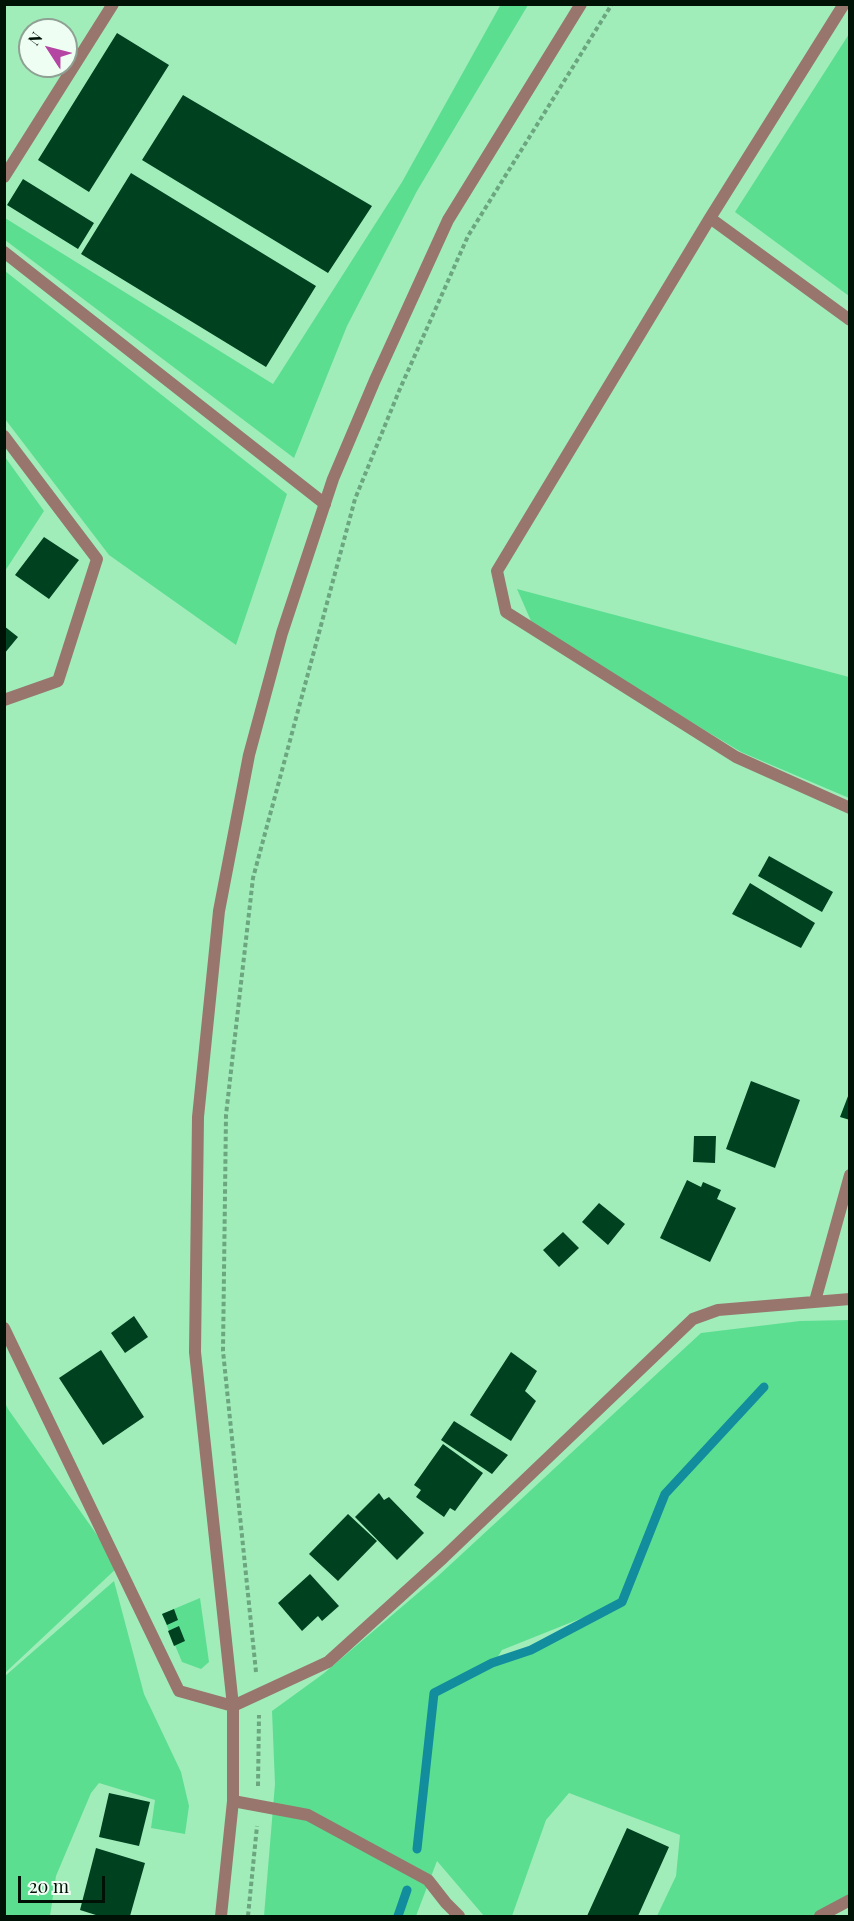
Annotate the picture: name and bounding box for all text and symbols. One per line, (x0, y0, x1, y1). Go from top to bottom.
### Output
north arrow (18, 18, 78, 78)
text: N (23, 27, 47, 49)
scale bar (21, 1864, 108, 1902)
text: 20 m (29, 1874, 69, 1898)

